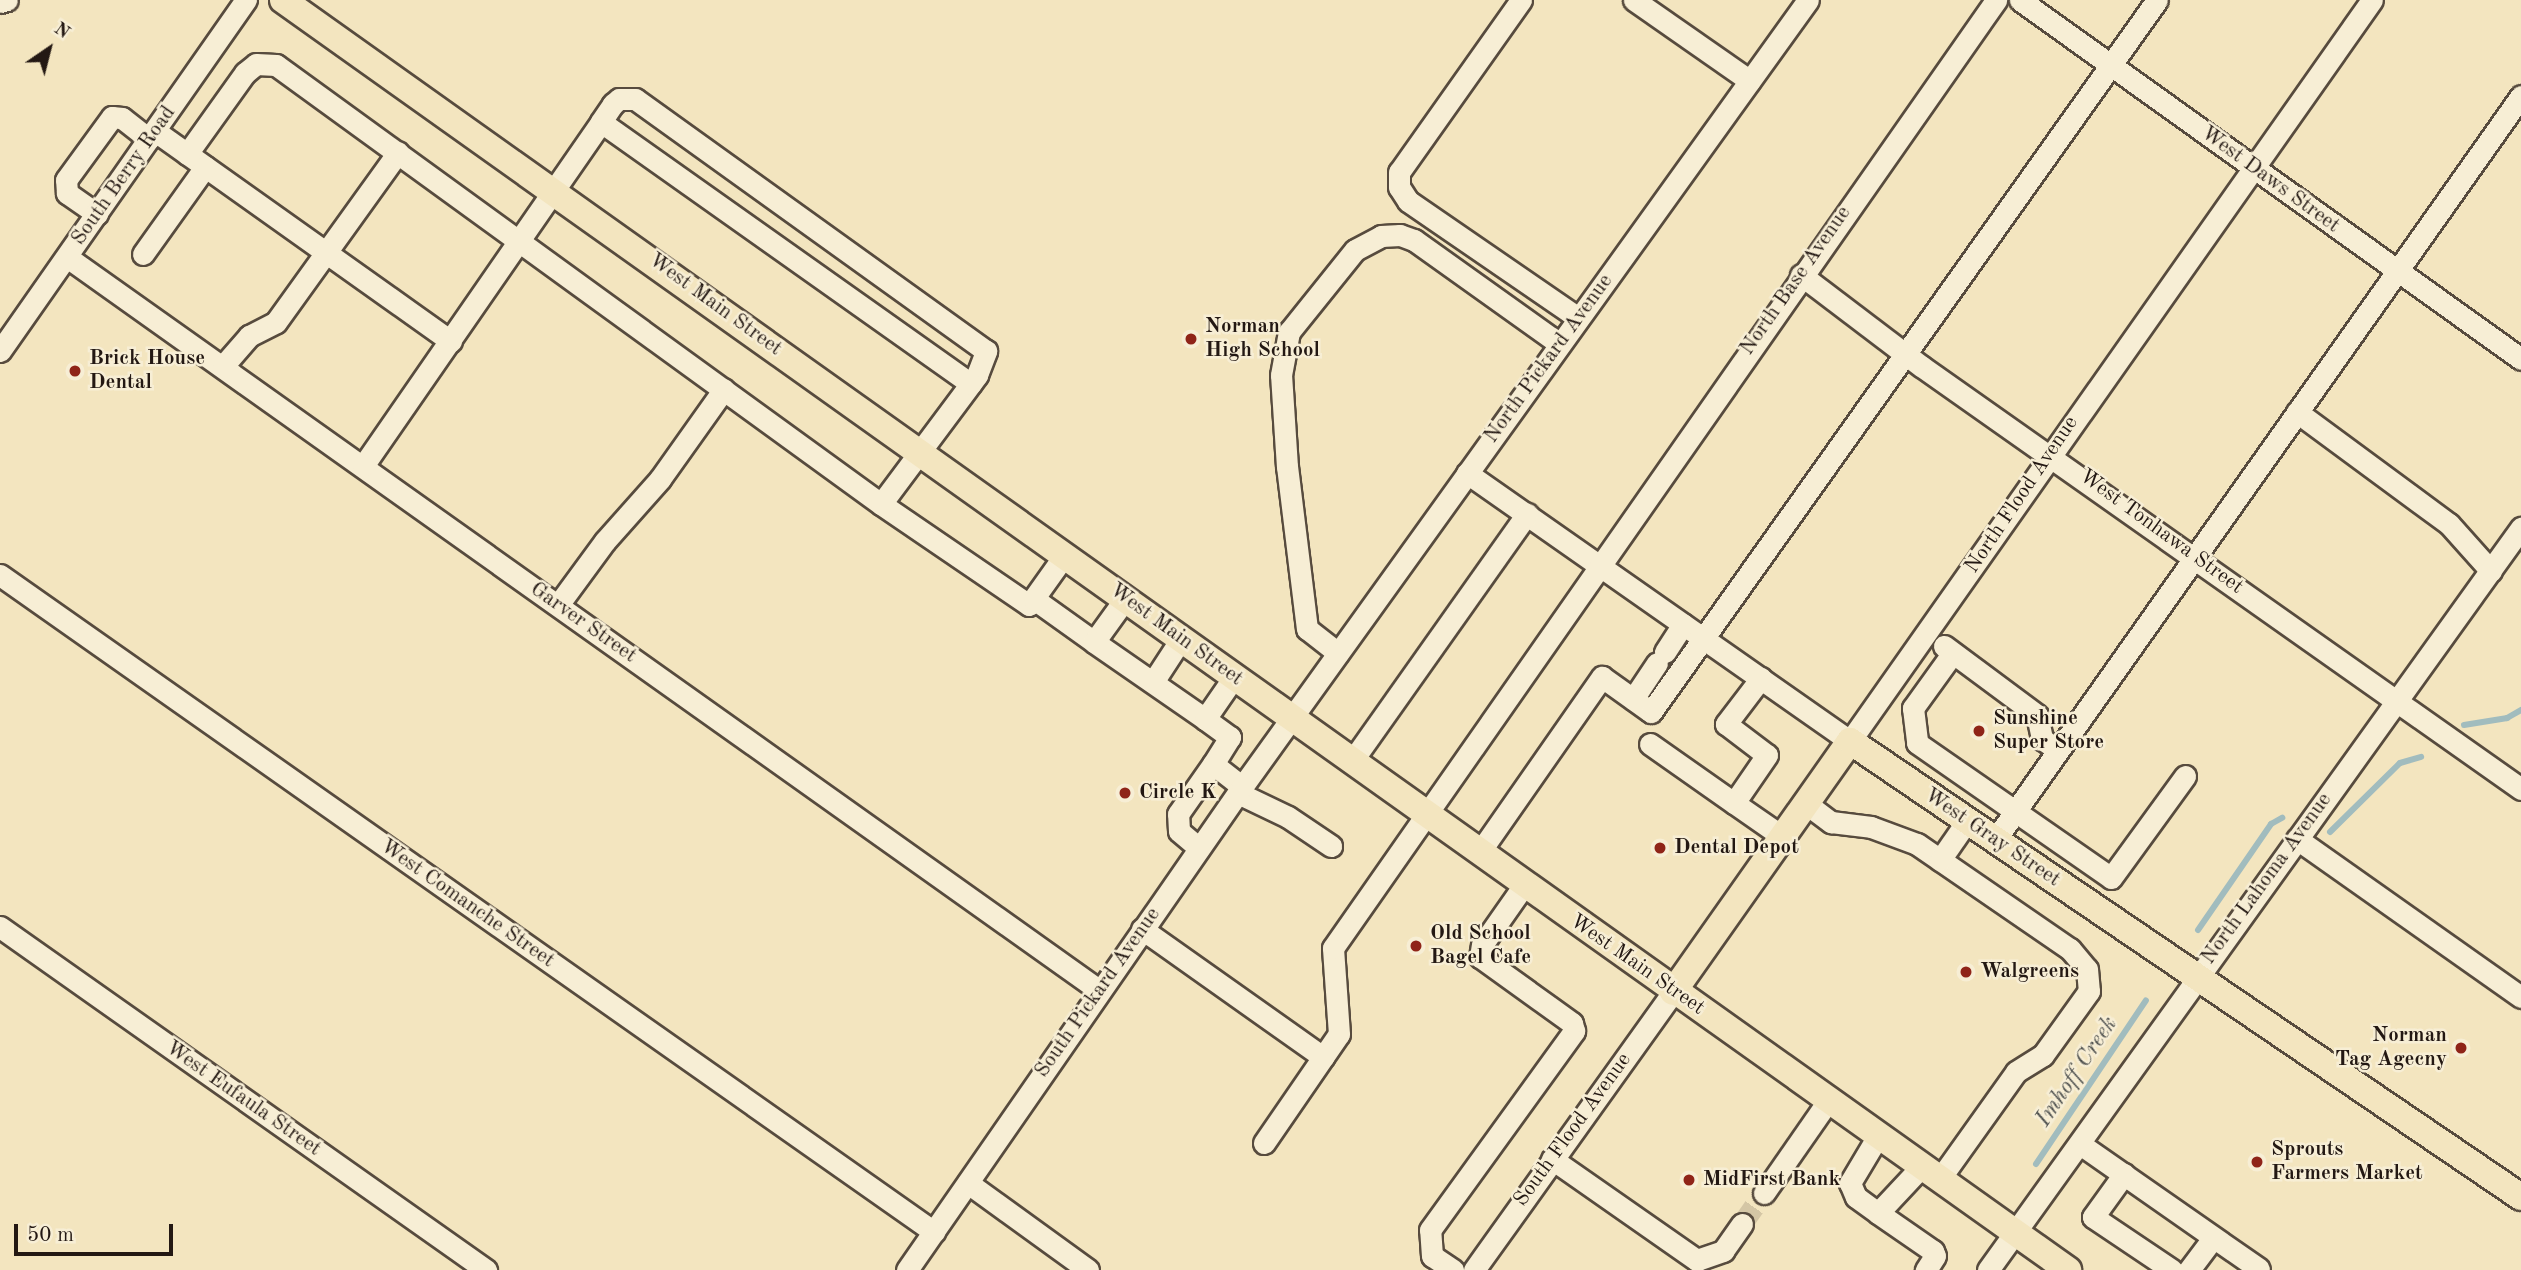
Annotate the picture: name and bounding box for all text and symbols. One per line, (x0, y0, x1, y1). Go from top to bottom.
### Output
north arrow (14, 14, 84, 84)
text: N (50, 19, 73, 43)
street label: South Berry Road (67, 101, 181, 251)
street label: West Daws Street (2196, 121, 2344, 239)
street label: North Base Avenue (1735, 202, 1857, 360)
street label: West Main Street (643, 248, 787, 362)
street label: North Pickard Avenue (1479, 270, 1619, 448)
place label: Norman High School (1205, 314, 1320, 364)
marker: Norman High School (1183, 331, 1199, 347)
place label: Brick House Dental (89, 346, 205, 396)
marker: Brick House Dental (67, 363, 83, 379)
street label: North Flood Avenue (1960, 412, 2084, 578)
street label: West Tonhawa Street (2074, 464, 2248, 600)
street label: Garver Street (525, 577, 641, 669)
street label: West Main Street (1104, 578, 1248, 692)
place label: Sunshine Super Store (1993, 706, 2104, 756)
marker: Sunshine Super Store (1971, 723, 1987, 739)
place label: Circle K (1139, 780, 1216, 806)
street label: West Gray Street (1919, 783, 2065, 893)
marker: Circle K (1117, 785, 1133, 801)
street label: North Lahoma Avenue (2196, 788, 2338, 970)
street label: West Comanche Street (375, 834, 559, 974)
place label: Dental Depot (1674, 835, 1799, 861)
marker: Dental Depot (1652, 840, 1668, 856)
street label: South Pickard Avenue (1030, 903, 1166, 1083)
street label: West Main Street (1565, 909, 1709, 1021)
place label: Old School Bagel Cafe (1430, 921, 1531, 971)
marker: Old School Bagel Cafe (1408, 938, 1424, 954)
place label: Walgreens (1980, 959, 2079, 985)
marker: Walgreens (1958, 964, 1974, 980)
water label: Imhoff Creek (2030, 1012, 2124, 1132)
place label: Norman Tag Agecny (2335, 1023, 2447, 1073)
street label: West Eufaula Street (160, 1036, 326, 1162)
marker: Norman Tag Agecny (2453, 1040, 2469, 1056)
street label: South Flood Avenue (1509, 1048, 1637, 1212)
place label: Sprouts Farmers Market (2271, 1137, 2423, 1187)
marker: Sprouts Farmers Market (2249, 1154, 2265, 1170)
place label: MidFirst Bank (1703, 1167, 1840, 1193)
marker: MidFirst Bank (1681, 1172, 1697, 1188)
scale bar (18, 1210, 177, 1254)
text: 50 m (27, 1225, 74, 1246)

